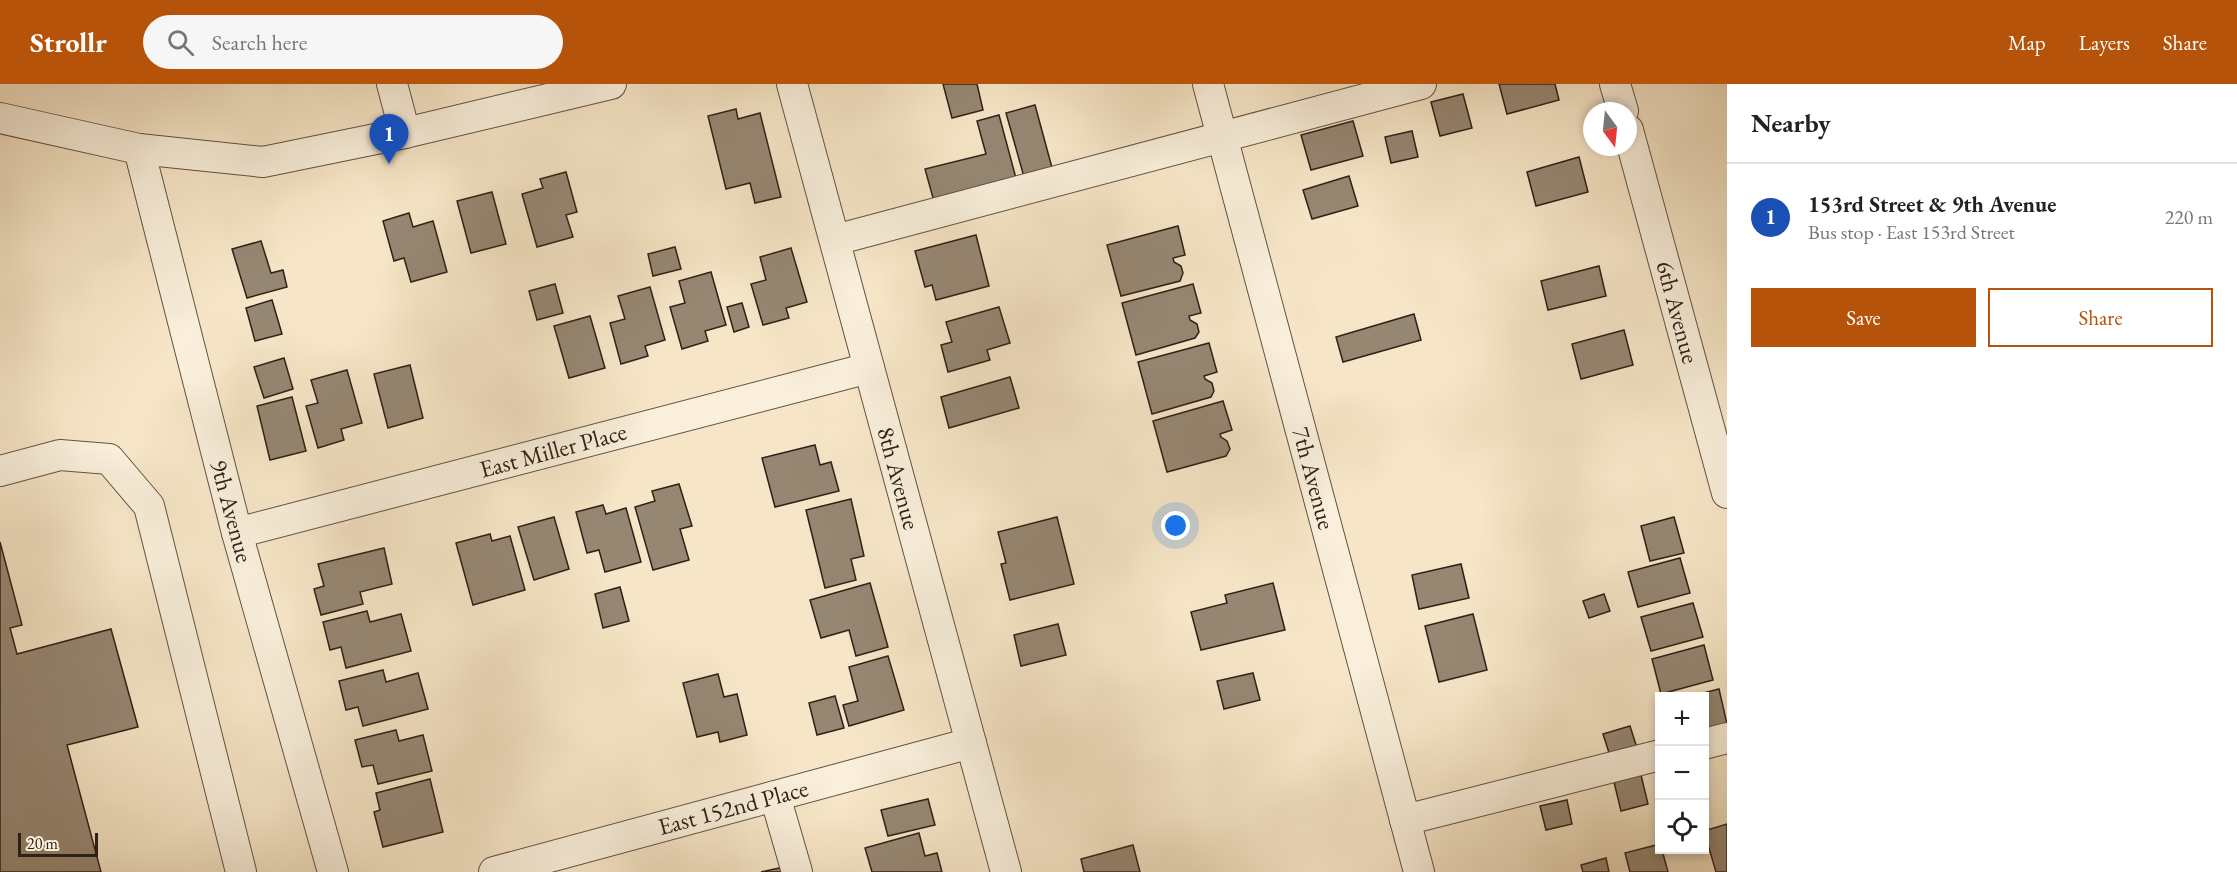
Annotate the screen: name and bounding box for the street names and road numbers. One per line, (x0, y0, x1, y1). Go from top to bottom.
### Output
street label: 6th Avenue (1649, 257, 1707, 367)
street label: East Miller Place (476, 415, 630, 485)
street label: 8th Avenue (870, 423, 928, 533)
street label: 7th Avenue (1285, 423, 1343, 533)
street label: 9th Avenue (203, 456, 261, 566)
street label: East 152nd Place (655, 772, 811, 842)

